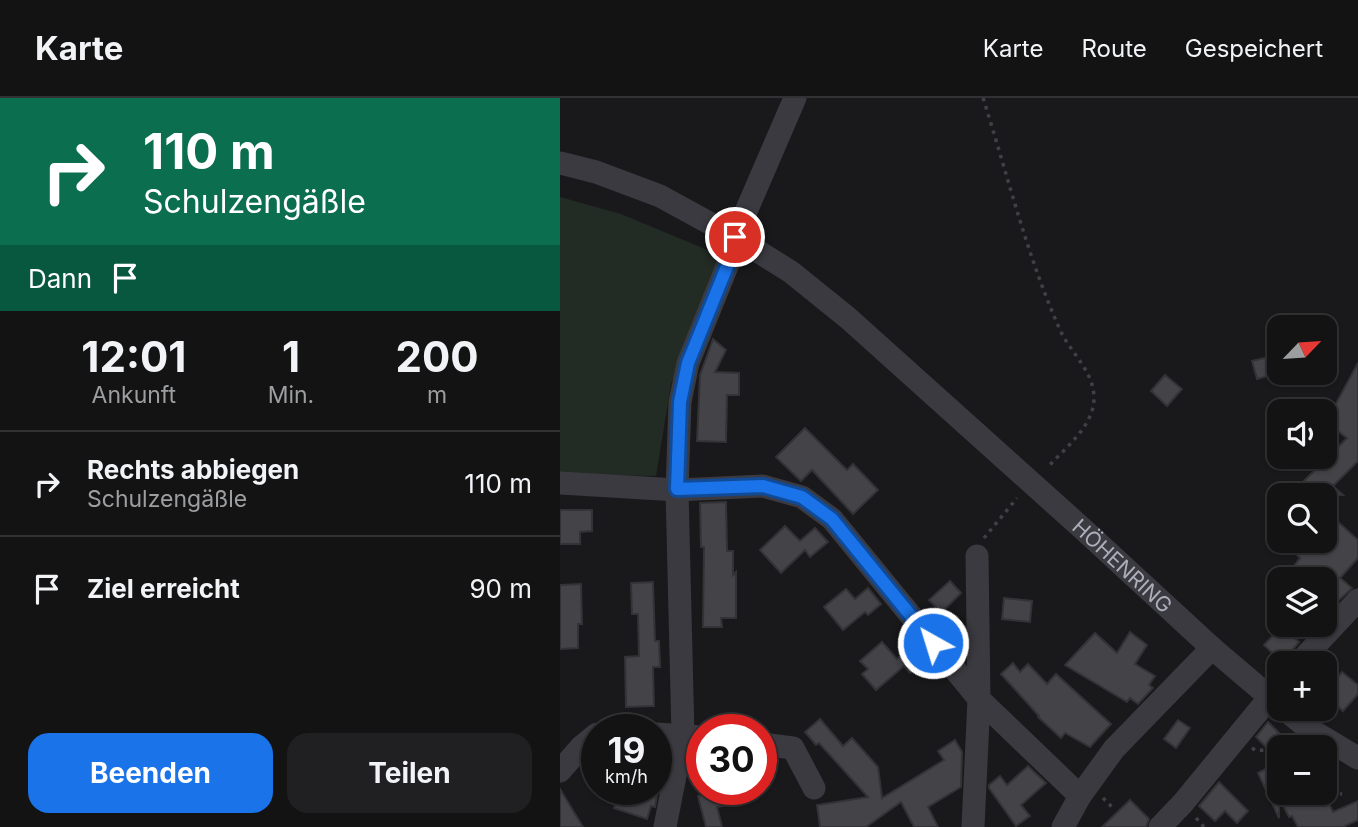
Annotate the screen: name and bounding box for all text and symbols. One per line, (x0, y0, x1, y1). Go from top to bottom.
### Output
text: Karte (35, 28, 123, 68)
text: Karte (983, 34, 1043, 63)
text: Route (1081, 34, 1147, 63)
text: Gespeichert (1185, 34, 1323, 63)
text: 110 m (143, 122, 275, 181)
icon: right (28, 126, 119, 217)
text: Schulzengäßle (143, 182, 366, 221)
pin (705, 207, 765, 267)
icon: arrive (716, 218, 754, 256)
icon: arrive (106, 259, 144, 297)
text: Dann (28, 263, 92, 294)
north arrow (1267, 315, 1337, 385)
map controls (1267, 315, 1337, 805)
text: 12:01 (81, 331, 186, 382)
text: 1 (282, 331, 300, 382)
text: 200 (396, 331, 479, 382)
text: Ankunft (92, 381, 176, 409)
text: Min. (268, 381, 314, 409)
text: m (427, 381, 447, 409)
button: sound (1267, 399, 1337, 469)
text: Rechts abbiegen (87, 454, 299, 485)
icon: right (28, 465, 66, 503)
text: 110 m (464, 468, 532, 499)
button: search (1267, 483, 1337, 553)
text: Schulzengäßle (87, 485, 247, 513)
street label: HÖHENRING (1068, 514, 1178, 618)
button: layers (1267, 567, 1337, 637)
icon: arrive (28, 570, 66, 608)
text: Ziel erreicht (87, 573, 240, 604)
text: 90 m (469, 573, 532, 604)
position arrow (896, 606, 970, 680)
button: + (1267, 651, 1337, 721)
speed limit sign: 30 (686, 714, 777, 805)
text: 19 (608, 729, 645, 771)
button: Beenden (28, 733, 273, 813)
button: Teilen (287, 733, 532, 813)
button: − (1267, 735, 1337, 805)
text: km/h (605, 766, 648, 787)

